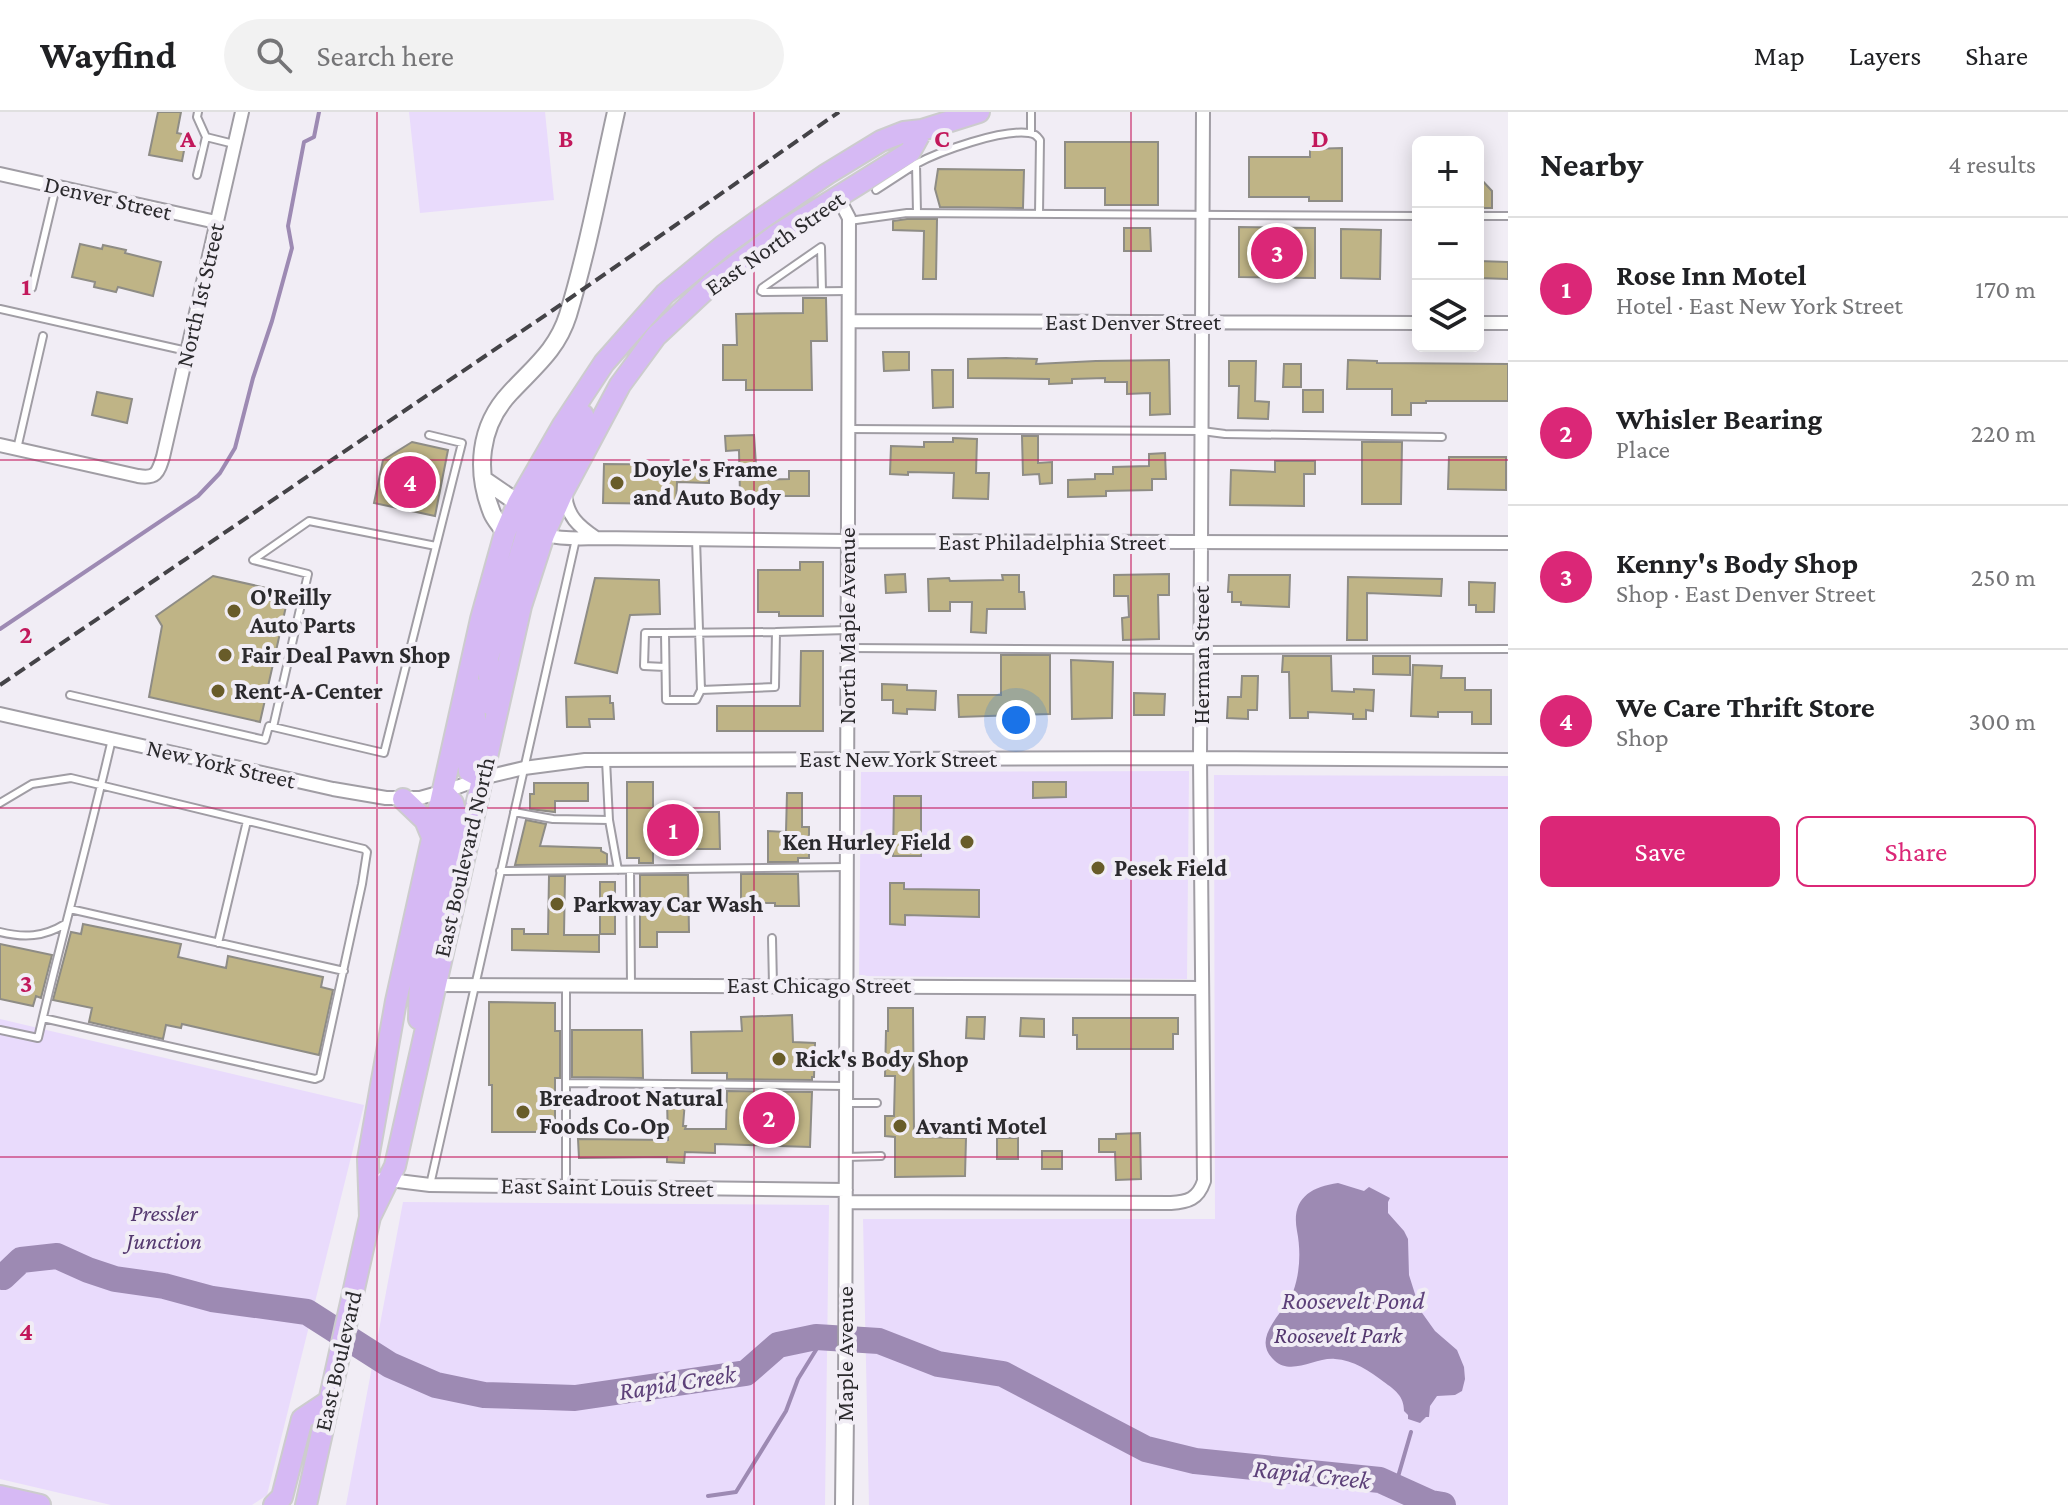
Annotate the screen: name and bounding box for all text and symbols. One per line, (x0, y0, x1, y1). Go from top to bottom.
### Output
search box (224, 19, 784, 91)
icon: search (252, 33, 296, 77)
text: Wayfind (40, 34, 176, 76)
text: Search here (316, 39, 454, 72)
text: Map (1754, 40, 1805, 71)
text: Layers (1849, 40, 1921, 71)
text: Share (1965, 40, 2028, 71)
text: A (179, 124, 196, 153)
text: B (558, 124, 574, 153)
text: C (934, 124, 950, 153)
text: D (1311, 124, 1329, 153)
map controls (1412, 136, 1484, 352)
button: + (1412, 136, 1484, 208)
text: Nearby (1540, 146, 1643, 183)
text: 4 results (1948, 150, 2036, 179)
street label: Denver Street (42, 170, 176, 226)
street label: East North Street (700, 184, 850, 301)
button: − (1412, 208, 1484, 280)
street label: North 1st Street (170, 219, 229, 370)
pin: 3 (1251, 223, 1303, 283)
text: Rose Inn Motel (1616, 258, 1807, 291)
text: 1 (21, 272, 31, 301)
text: 1 (1561, 275, 1571, 304)
text: 170 m (1975, 275, 2036, 304)
button: layers (1412, 280, 1484, 352)
text: Hotel · East New York Street (1616, 291, 1903, 320)
street label: East Denver Street (1045, 308, 1222, 335)
text: Whisler Bearing (1616, 402, 1823, 435)
text: 2 (1559, 419, 1573, 448)
text: 220 m (1971, 419, 2036, 448)
text: Place (1616, 435, 1670, 464)
pin: 4 (384, 452, 436, 512)
place label: Doyle's Frame and Auto Body (633, 455, 781, 510)
marker: Doyle's Frame and Auto Body (608, 474, 626, 492)
street label: North Maple Avenue (833, 527, 860, 725)
street label: East Philadelphia Street (938, 528, 1167, 555)
text: Kenny's Body Shop (1616, 546, 1858, 579)
text: 3 (1560, 563, 1572, 592)
text: 250 m (1971, 563, 2036, 592)
text: Shop · East Denver Street (1616, 579, 1875, 608)
place label: O'Reilly Auto Parts (249, 583, 356, 638)
street label: Herman Street (1187, 585, 1214, 724)
marker: O'Reilly Auto Parts (225, 602, 243, 620)
text: 2 (19, 620, 33, 649)
place label: Fair Deal Pawn Shop (241, 641, 450, 668)
marker: Fair Deal Pawn Shop (216, 646, 234, 664)
place label: Rent-A-Center (234, 677, 383, 704)
marker: Rent-A-Center (209, 682, 227, 700)
text: We Care Thrift Store (1616, 690, 1875, 723)
your location (996, 700, 1036, 740)
text: 4 (1559, 707, 1573, 736)
text: 300 m (1968, 707, 2036, 736)
text: Shop (1616, 723, 1669, 752)
street label: New York Street (144, 733, 299, 794)
street label: East New York Street (799, 745, 998, 772)
street label: East Boulevard North (427, 754, 500, 960)
pin: 1 (647, 800, 699, 860)
button: Save (1540, 816, 1780, 887)
button: Share (1796, 816, 2036, 887)
place label: Ken Hurley Field (782, 828, 951, 855)
marker: Ken Hurley Field (958, 833, 976, 851)
place label: Pesek Field (1114, 854, 1227, 881)
marker: Pesek Field (1089, 859, 1107, 877)
place label: Parkway Car Wash (573, 890, 764, 917)
marker: Parkway Car Wash (548, 895, 566, 913)
text: 3 (20, 969, 32, 998)
street label: East Chicago Street (727, 971, 912, 998)
place label: Rick's Body Shop (795, 1045, 969, 1072)
marker: Rick's Body Shop (770, 1050, 788, 1068)
place label: Breadroot Natural Foods Co-Op (539, 1084, 723, 1139)
pin: 2 (743, 1088, 795, 1148)
marker: Breadroot Natural Foods Co-Op (514, 1103, 532, 1121)
place label: Avanti Motel (915, 1112, 1047, 1139)
marker: Avanti Motel (891, 1117, 909, 1135)
street label: East Saint Louis Street (500, 1171, 715, 1202)
park label: Pressler Junction (122, 1199, 202, 1254)
street label: Maple Avenue (831, 1286, 858, 1422)
water label: Roosevelt Pond (1282, 1286, 1425, 1315)
street label: East Boulevard (308, 1288, 367, 1434)
text: 4 (19, 1317, 33, 1346)
park label: Roosevelt Park (1274, 1321, 1404, 1348)
water label: Rapid Creek (617, 1359, 739, 1406)
water label: Rapid Creek (1252, 1454, 1374, 1495)

